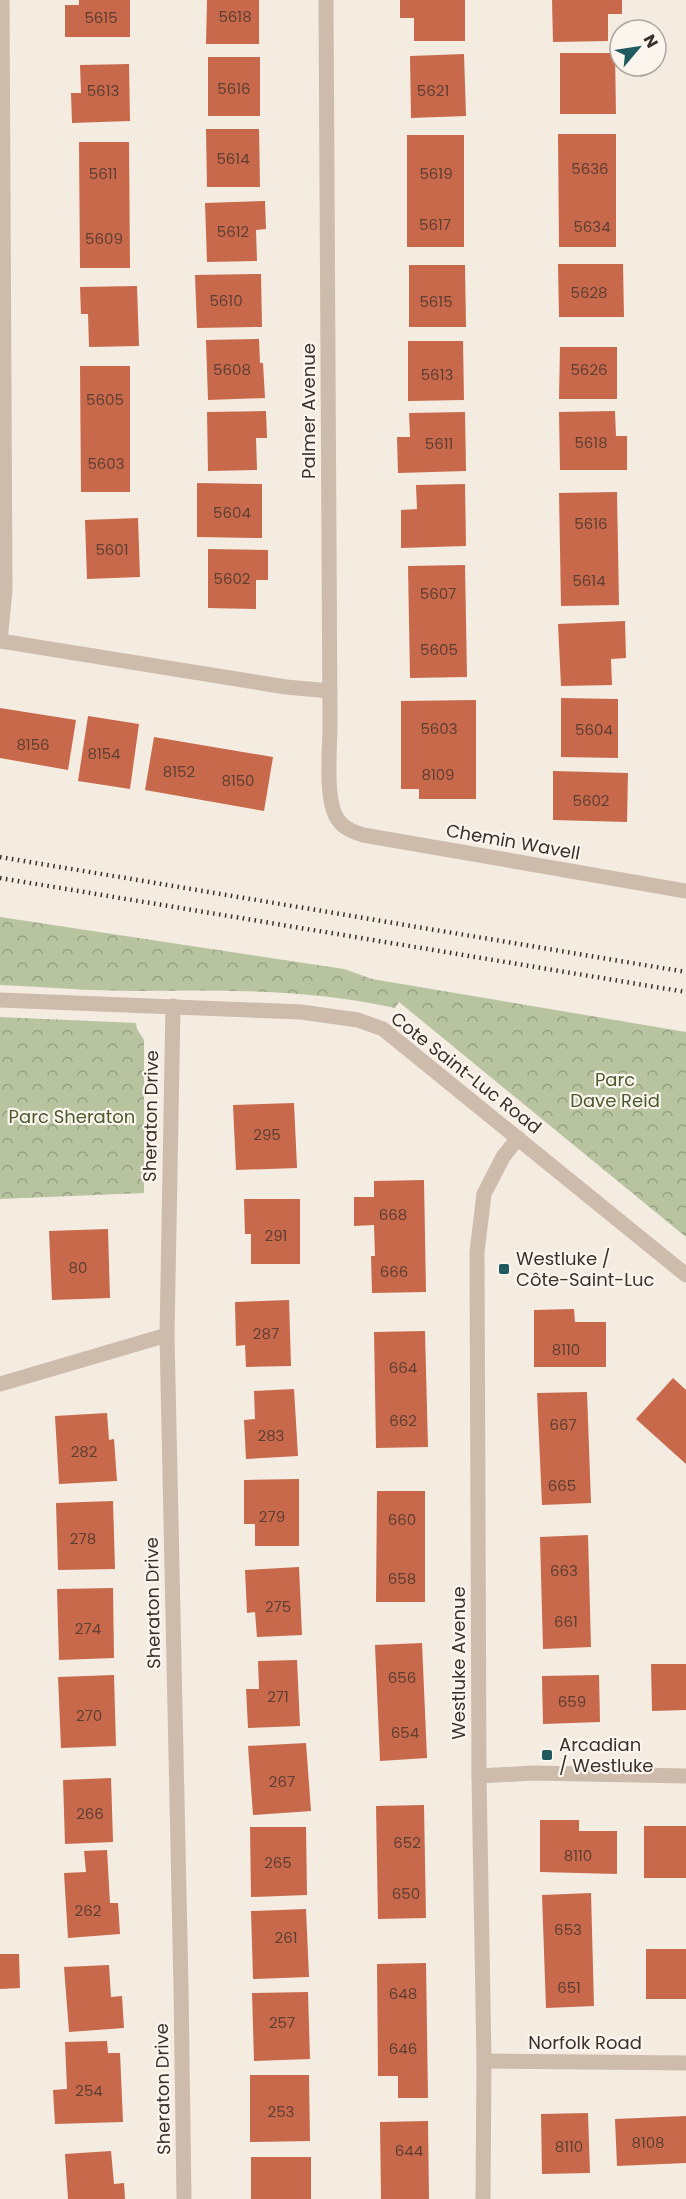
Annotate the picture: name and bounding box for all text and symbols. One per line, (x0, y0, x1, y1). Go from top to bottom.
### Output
house number: 5618 (218, 6, 252, 27)
house number: 5615 (84, 7, 118, 28)
north arrow (608, 18, 668, 78)
text: N (638, 30, 664, 52)
house number: 5616 (217, 78, 251, 99)
house number: 5613 (87, 80, 119, 101)
house number: 5621 (417, 80, 449, 101)
house number: 5614 (216, 148, 250, 169)
house number: 5636 (571, 158, 609, 179)
house number: 5611 (89, 163, 117, 184)
house number: 5619 (419, 163, 453, 184)
house number: 5617 (419, 214, 451, 235)
house number: 5634 (573, 216, 611, 237)
house number: 5612 (217, 221, 249, 242)
house number: 5609 (85, 228, 123, 249)
house number: 5628 (570, 282, 608, 303)
house number: 5610 (209, 290, 243, 311)
house number: 5615 (419, 291, 453, 312)
street label: Palmer Avenue (296, 343, 321, 479)
house number: 5608 (213, 359, 251, 380)
house number: 5626 (570, 359, 608, 380)
house number: 5613 (421, 364, 453, 385)
house number: 5605 (86, 389, 124, 410)
house number: 5618 (574, 432, 608, 453)
house number: 5611 (425, 433, 453, 454)
house number: 5603 (87, 453, 125, 474)
house number: 5604 (213, 502, 251, 523)
house number: 5616 (574, 513, 608, 534)
house number: 5601 (95, 539, 129, 560)
house number: 5602 (214, 568, 251, 589)
house number: 5614 (572, 570, 606, 591)
house number: 5607 (420, 583, 456, 604)
house number: 5605 (420, 639, 458, 660)
house number: 5603 (420, 718, 458, 739)
house number: 5604 (575, 719, 613, 740)
house number: 8156 (16, 734, 50, 755)
house number: 8154 (87, 743, 121, 764)
house number: 8152 (163, 761, 195, 782)
house number: 8109 (421, 764, 455, 785)
house number: 8150 (221, 770, 255, 791)
house number: 5602 (573, 790, 610, 811)
street label: Chemin Wavell (444, 817, 582, 866)
street label: Cote Saint-Luc Road (386, 1006, 547, 1139)
street label: Sheraton Drive (137, 1050, 164, 1182)
park label: Parc Dave Reid (570, 1067, 660, 1113)
park label: Parc Sheraton (9, 1104, 135, 1129)
house number: 295 (253, 1124, 281, 1145)
house number: 668 (379, 1204, 407, 1225)
house number: 291 (265, 1225, 287, 1246)
place label: Westluke / Côte-Saint-Luc (516, 1246, 654, 1292)
house number: 80 (69, 1257, 87, 1278)
house number: 666 (380, 1261, 408, 1282)
marker: Westluke / Côte-Saint-Luc (497, 1262, 511, 1276)
house number: 287 (253, 1323, 279, 1344)
house number: 8110 (552, 1339, 580, 1360)
house number: 664 (389, 1357, 417, 1378)
house number: 662 (389, 1410, 417, 1431)
house number: 667 (549, 1414, 577, 1435)
house number: 283 (258, 1425, 284, 1446)
house number: 282 (71, 1441, 97, 1462)
house number: 665 (548, 1475, 576, 1496)
house number: 279 (259, 1506, 285, 1527)
house number: 660 (388, 1509, 416, 1530)
house number: 278 (70, 1528, 96, 1549)
street label: Sheraton Drive (139, 1537, 166, 1669)
house number: 663 (550, 1560, 578, 1581)
house number: 658 (388, 1568, 416, 1589)
street label: Westluke Avenue (446, 1586, 471, 1740)
house number: 275 (265, 1596, 291, 1617)
house number: 661 (554, 1611, 578, 1632)
house number: 274 (75, 1618, 101, 1639)
house number: 656 (388, 1667, 416, 1688)
house number: 271 (267, 1686, 289, 1707)
house number: 659 (558, 1691, 586, 1712)
house number: 270 (76, 1705, 102, 1726)
house number: 654 (391, 1722, 419, 1743)
place label: Arcadian / Westluke (559, 1732, 653, 1778)
marker: Arcadian / Westluke (540, 1748, 554, 1762)
house number: 267 (269, 1771, 295, 1792)
house number: 266 (76, 1803, 104, 1824)
house number: 652 (393, 1832, 421, 1853)
house number: 8110 (564, 1845, 592, 1866)
house number: 265 (264, 1852, 292, 1873)
house number: 650 (392, 1883, 420, 1904)
house number: 262 (75, 1900, 101, 1921)
house number: 653 (554, 1919, 582, 1940)
house number: 261 (275, 1927, 297, 1948)
house number: 651 (557, 1977, 581, 1998)
house number: 648 (389, 1983, 417, 2004)
house number: 257 (269, 2012, 295, 2033)
street label: Sheraton Drive (149, 2023, 176, 2155)
street label: Norfolk Road (528, 2030, 642, 2055)
house number: 646 (389, 2038, 417, 2059)
house number: 254 (75, 2080, 103, 2101)
house number: 253 (268, 2101, 294, 2122)
house number: 8108 (631, 2132, 665, 2153)
house number: 8110 (555, 2136, 583, 2157)
house number: 644 (395, 2140, 423, 2161)

